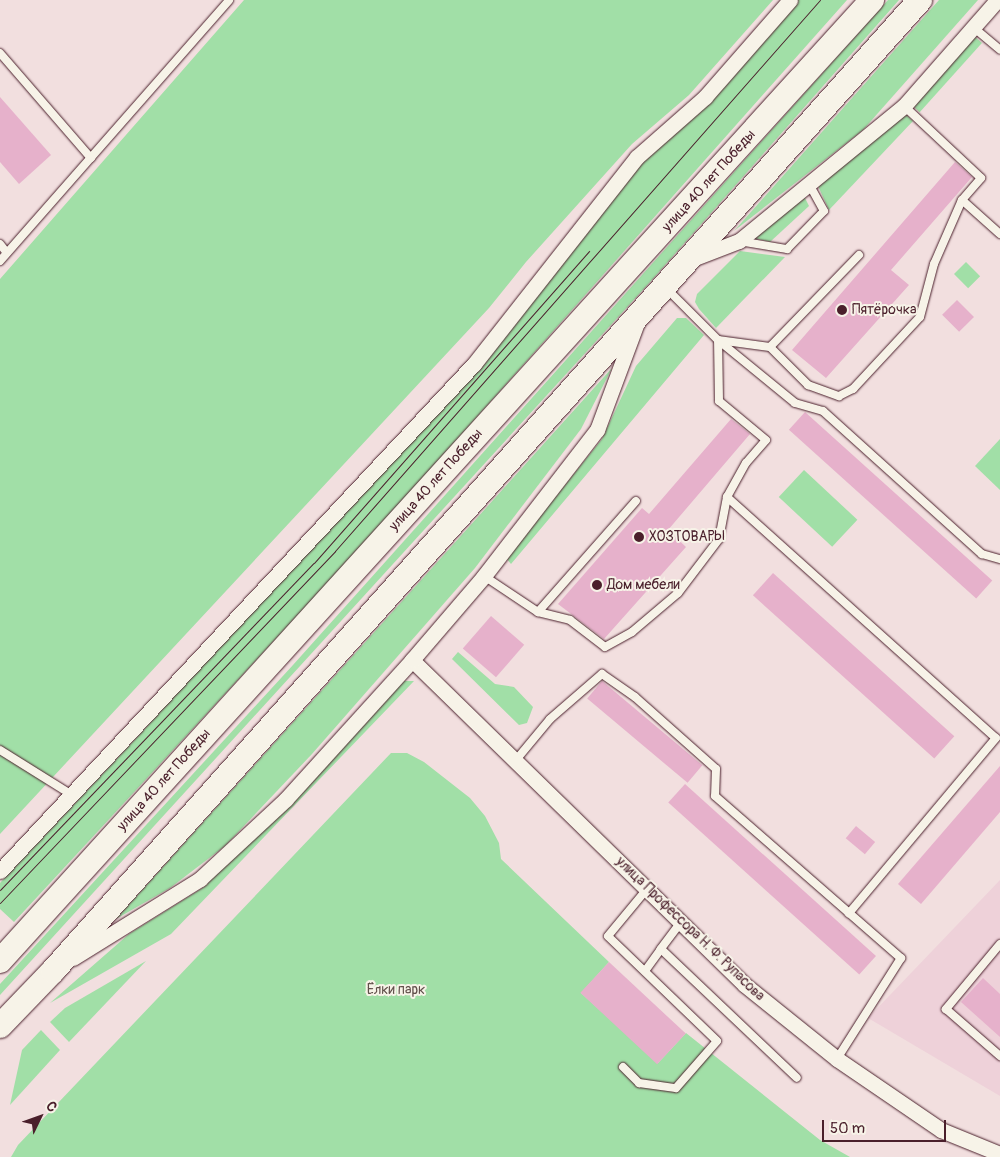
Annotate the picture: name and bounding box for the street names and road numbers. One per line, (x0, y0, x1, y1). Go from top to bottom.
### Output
street label: улица 40 лет Победы (659, 127, 759, 235)
street label: улица 40 лет Победы (386, 426, 486, 534)
street label: улица 40 лет Победы (114, 726, 214, 834)
street label: улица Профессора Н. Ф. Рупасова (612, 853, 768, 1005)

